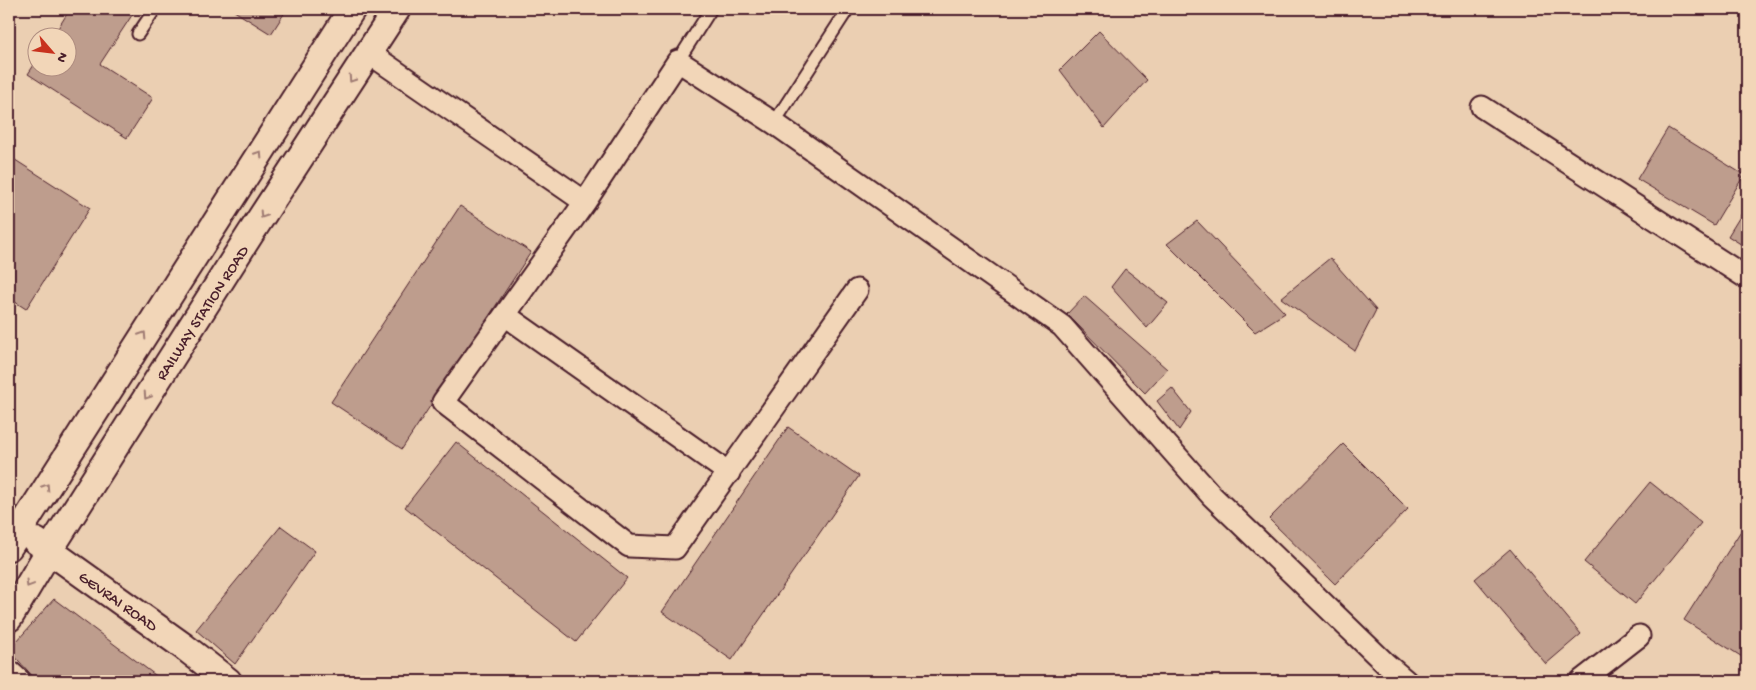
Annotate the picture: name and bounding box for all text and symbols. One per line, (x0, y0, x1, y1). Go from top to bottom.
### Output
north arrow (28, 28, 78, 78)
text: N (52, 49, 71, 65)
one-way arrow (348, 74, 358, 83)
one-way arrow (252, 151, 262, 160)
one-way arrow (260, 210, 269, 219)
street label: RAILWAY STATION ROAD (153, 243, 255, 385)
one-way arrow (136, 332, 146, 341)
one-way arrow (144, 391, 154, 400)
one-way arrow (39, 483, 49, 492)
street label: GEVRAI ROAD (74, 569, 161, 637)
one-way arrow (25, 579, 35, 588)

